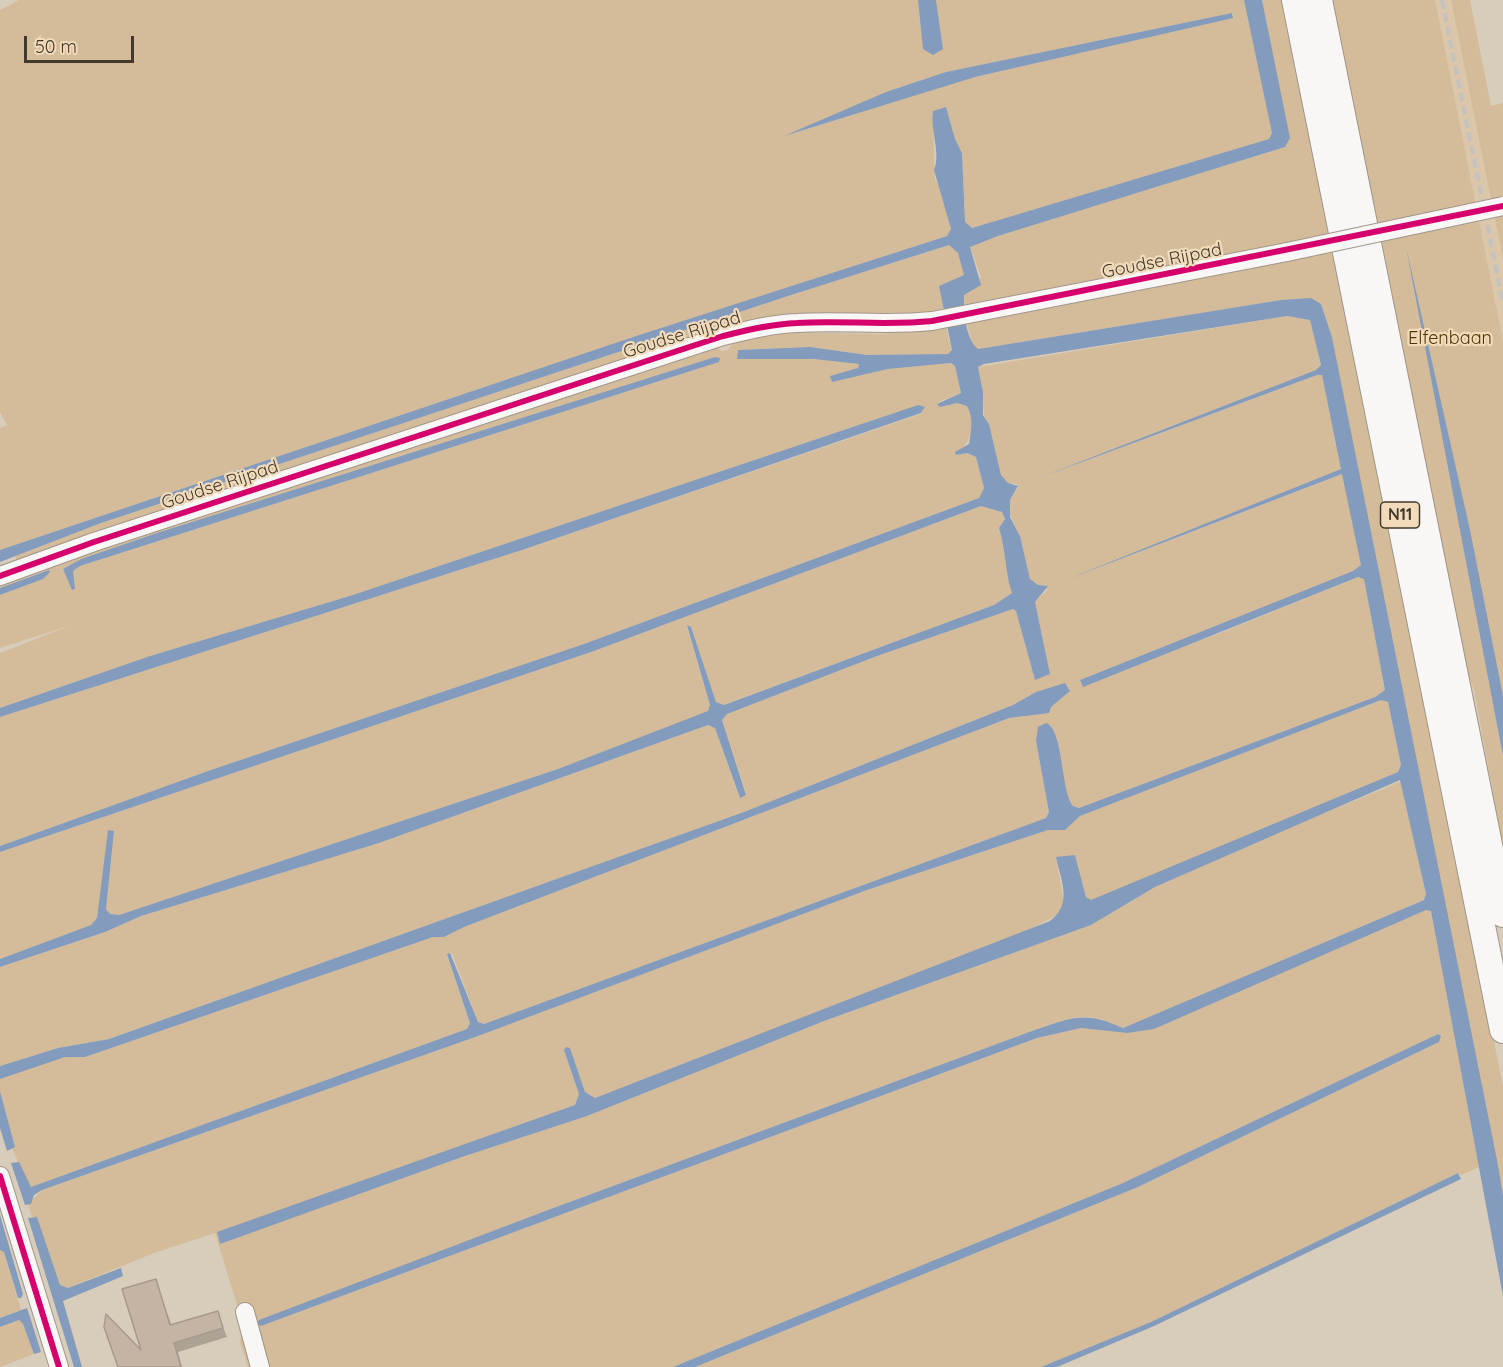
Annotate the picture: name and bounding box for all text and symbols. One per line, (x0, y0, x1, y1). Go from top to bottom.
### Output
scale bar (27, 24, 136, 62)
text: 50 m (35, 35, 77, 58)
street label: Goudse Rijpad (1100, 239, 1224, 283)
street label: Goudse Rijpad (621, 307, 743, 363)
park label: Elfenbaan (1408, 328, 1492, 350)
street label: Goudse Rijpad (159, 456, 281, 514)
road number: N11 (1380, 502, 1420, 528)

